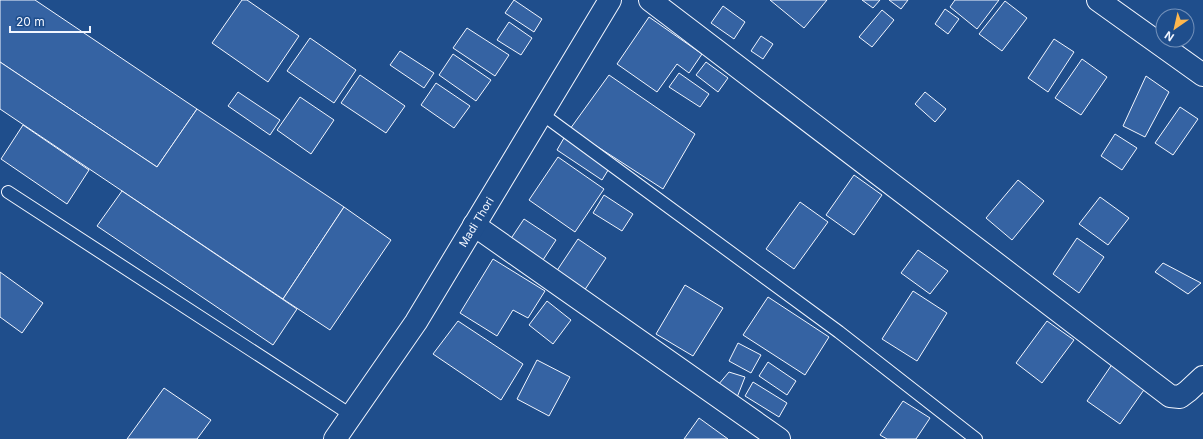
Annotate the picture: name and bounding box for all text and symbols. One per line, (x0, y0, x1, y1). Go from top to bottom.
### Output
scale bar (10, 8, 90, 34)
north arrow (1155, 8, 1195, 48)
text: 20 m (16, 14, 45, 29)
text: N (1162, 28, 1177, 44)
street label: Madi Thori (456, 195, 497, 250)

